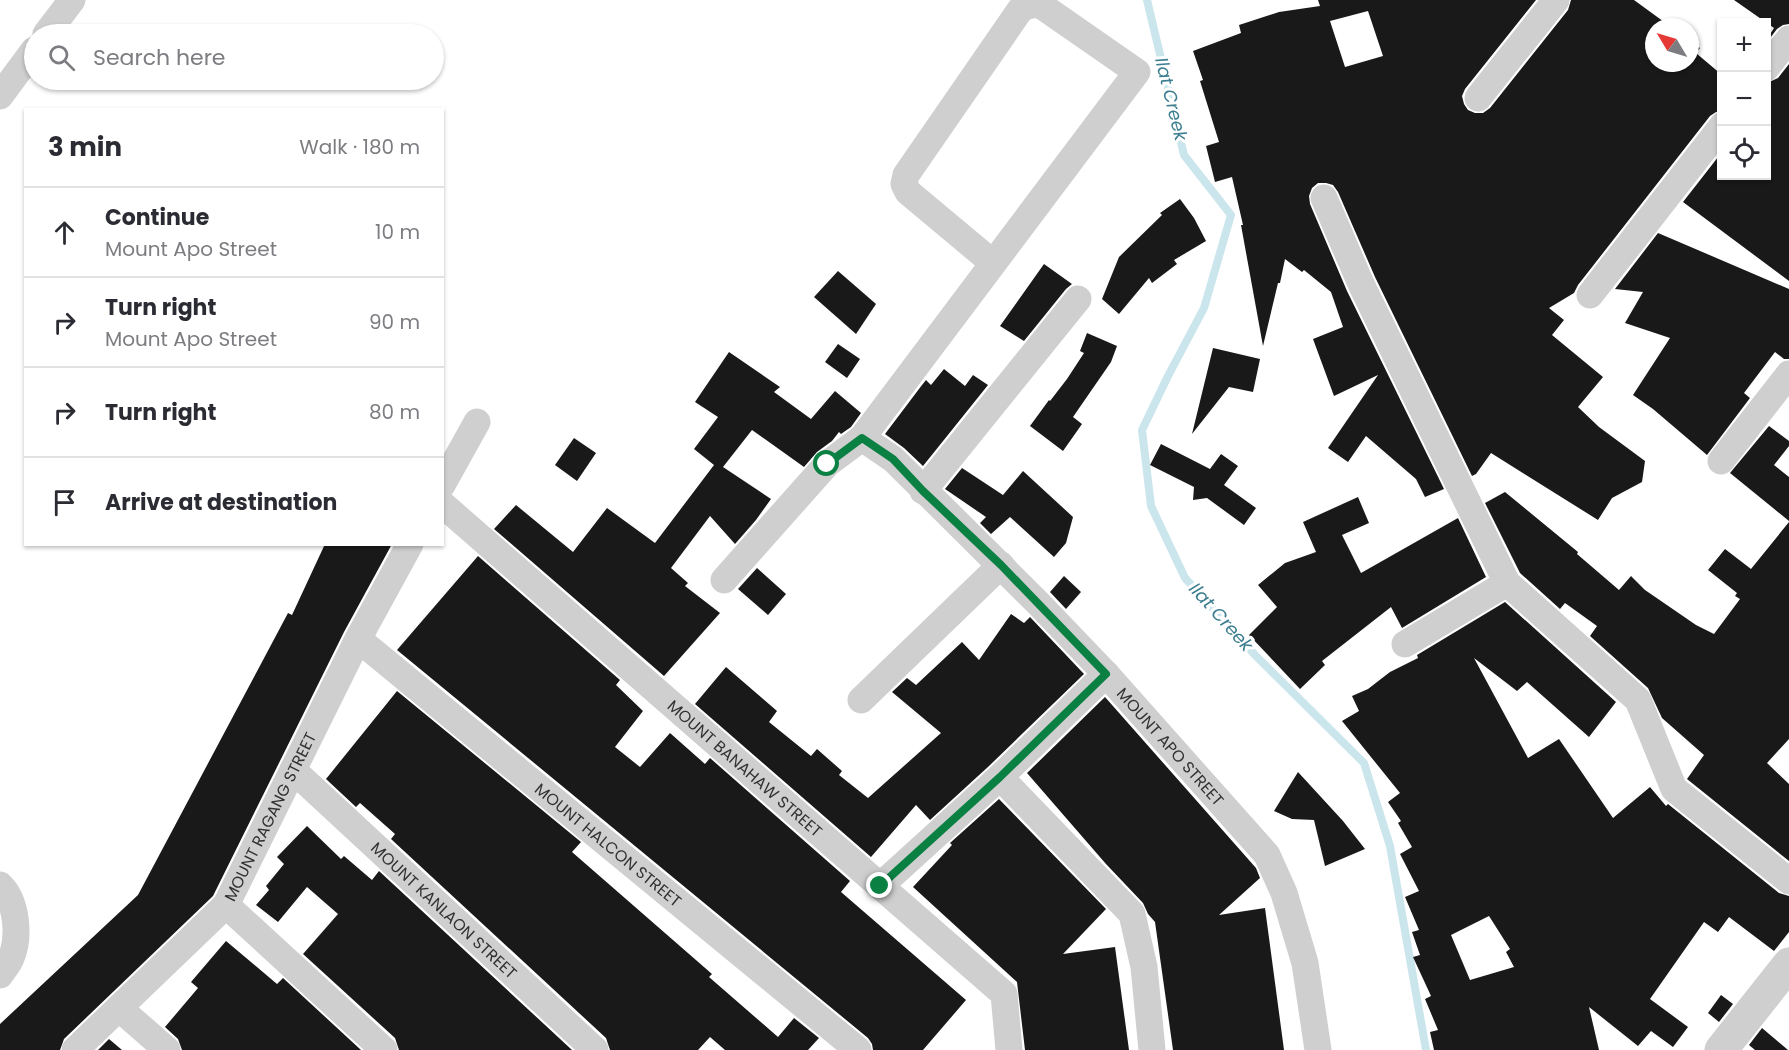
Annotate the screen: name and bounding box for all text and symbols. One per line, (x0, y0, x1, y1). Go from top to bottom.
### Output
north arrow (1645, 18, 1699, 72)
map controls (1717, 18, 1771, 180)
button: + (1717, 18, 1771, 72)
search box (24, 24, 444, 90)
icon: search (45, 41, 78, 74)
text: Search here (93, 42, 226, 73)
water label: Ilat Creek (1149, 55, 1194, 144)
button: − (1717, 72, 1771, 126)
button: locate (1717, 126, 1771, 180)
text: 3 min (48, 129, 122, 165)
text: Walk · 180 m (299, 133, 420, 161)
text: Continue (105, 202, 209, 233)
icon: ahead (48, 216, 81, 249)
text: 10 m (375, 218, 420, 246)
text: Mount Apo Street (105, 235, 277, 263)
text: Turn right (105, 292, 216, 323)
icon: right (48, 306, 81, 339)
text: 90 m (369, 308, 420, 336)
text: Mount Apo Street (105, 325, 277, 353)
icon: right (48, 396, 81, 429)
text: Turn right (105, 397, 216, 428)
text: 80 m (369, 398, 420, 426)
route start (813, 450, 839, 476)
icon: arrive (48, 486, 81, 519)
text: Arrive at destination (105, 487, 337, 518)
water label: Ilat Creek (1184, 577, 1260, 657)
street label: MOUNT APO STREET (1111, 683, 1229, 811)
street label: MOUNT BANAHAW STREET (662, 695, 827, 843)
street label: MOUNT RAGANG STREET (219, 728, 322, 905)
street label: MOUNT HALCON STREET (530, 778, 686, 912)
street label: MOUNT KANLAON STREET (366, 837, 522, 984)
route end (866, 872, 892, 898)

